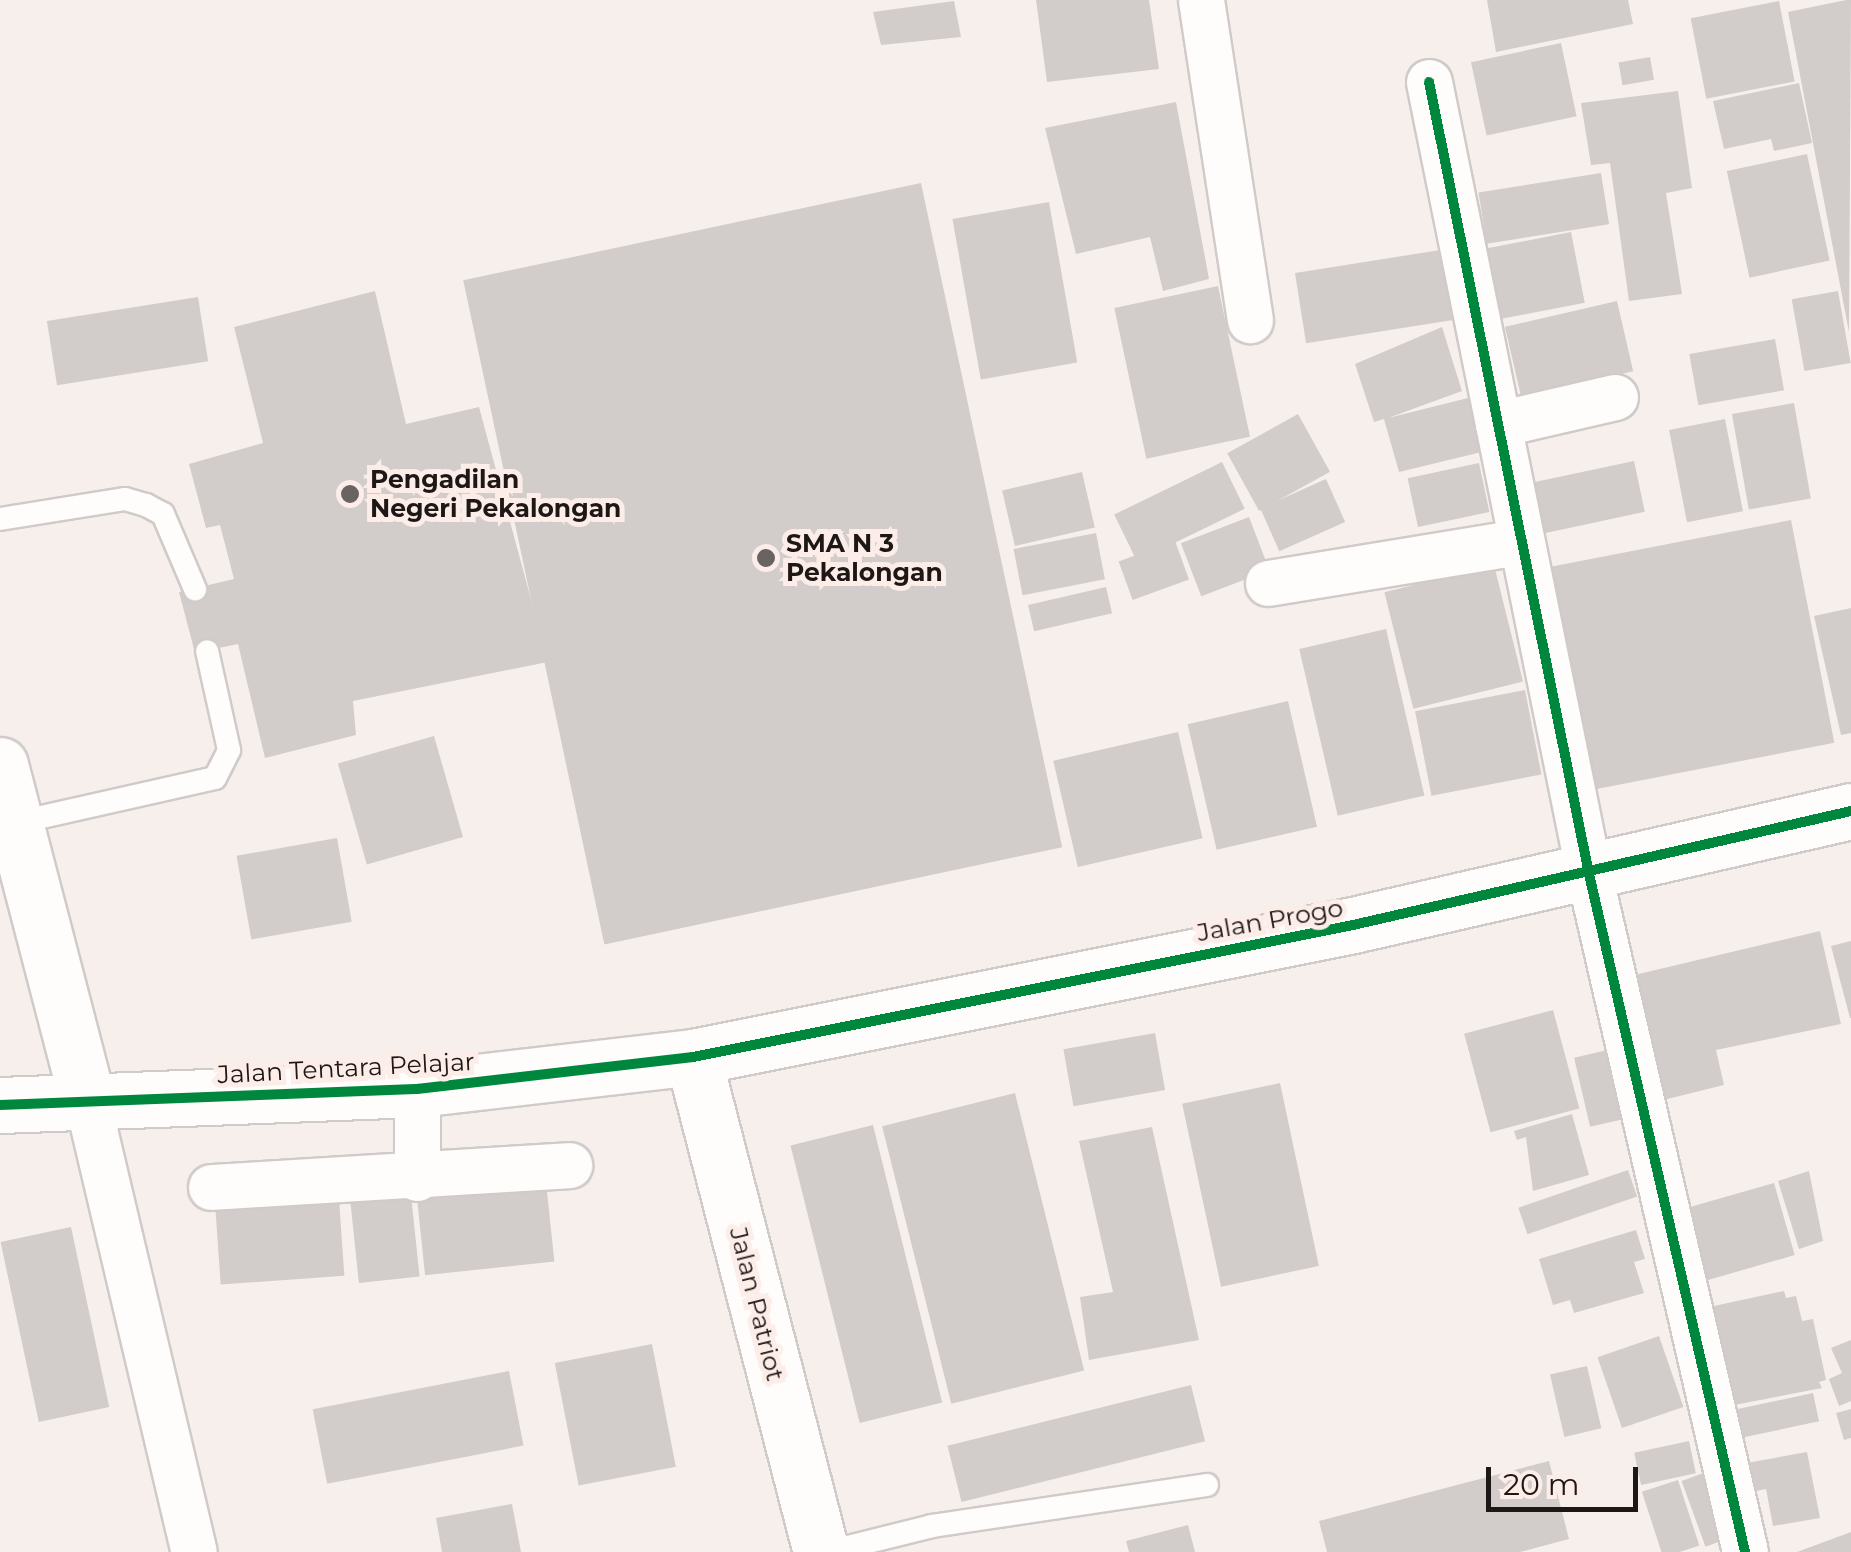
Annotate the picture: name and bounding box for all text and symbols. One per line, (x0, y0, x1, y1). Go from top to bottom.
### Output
place label: Pengadilan Negeri Pekalongan (370, 465, 621, 524)
marker: Pengadilan Negeri Pekalongan (339, 483, 361, 505)
place label: SMA N 3 Pekalongan (786, 529, 943, 588)
marker: SMA N 3 Pekalongan (755, 547, 777, 569)
street label: Jalan Progo (1195, 892, 1345, 948)
street label: Jalan Tentara Pelajar (217, 1046, 475, 1090)
street label: Jalan Patriot (723, 1224, 791, 1384)
scale bar (1491, 1447, 1644, 1509)
text: 20 m (1503, 1466, 1580, 1503)

